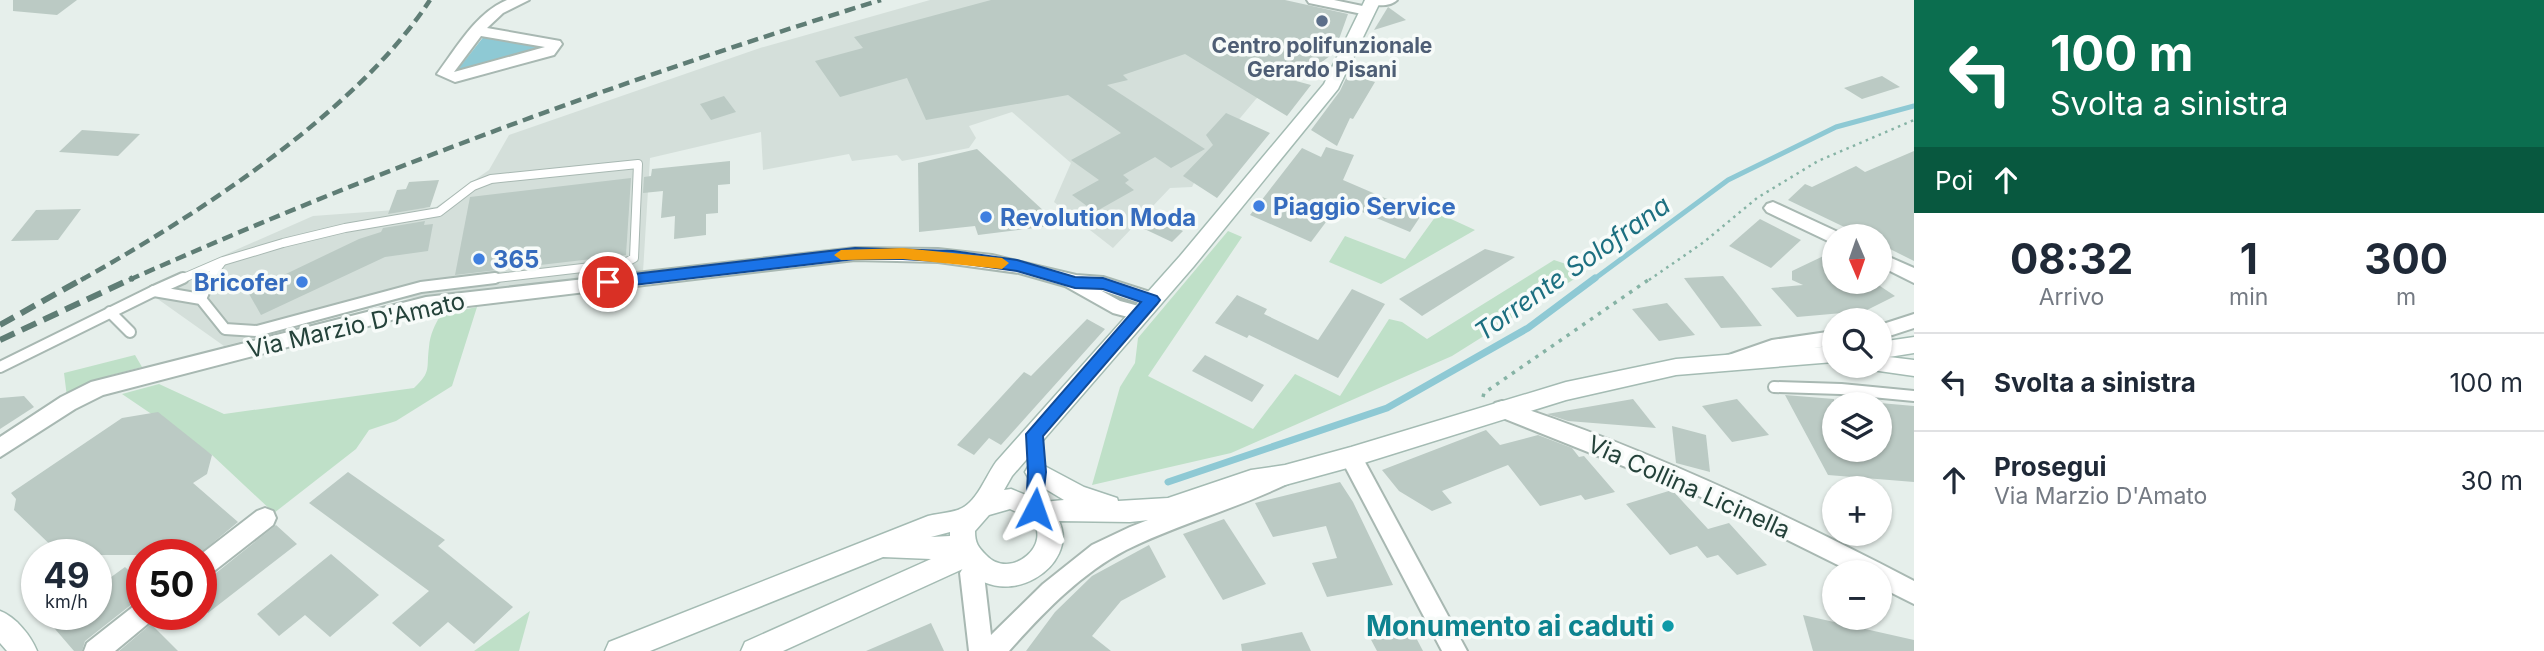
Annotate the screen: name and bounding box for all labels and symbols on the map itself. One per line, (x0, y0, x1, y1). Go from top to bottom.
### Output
marker: Centro polifunzionale Gerardo Pisani (1314, 13, 1330, 29)
place label: Centro polifunzionale Gerardo Pisani (1212, 33, 1432, 82)
water label: Torrente Solofrana (1468, 189, 1676, 347)
place label: Piaggio Service (1273, 192, 1456, 221)
marker: Piaggio Service (1251, 198, 1267, 214)
place label: Revolution Moda (1000, 203, 1196, 232)
marker: Revolution Moda (978, 209, 994, 225)
north arrow (1822, 224, 1892, 294)
place label: 365 (493, 245, 539, 274)
marker: 365 (471, 251, 487, 267)
pin (578, 252, 638, 312)
place label: Bricofer (194, 268, 288, 297)
marker: Bricofer (294, 274, 310, 290)
street label: Via Marzio D'Amato (244, 286, 468, 364)
street label: Via Collina Licinella (1583, 429, 1795, 545)
position arrow (998, 472, 1072, 546)
speed limit sign: 50 (126, 539, 217, 630)
place label: Monumento ai caduti (1366, 609, 1654, 643)
marker: Monumento ai caduti (1660, 618, 1676, 634)

